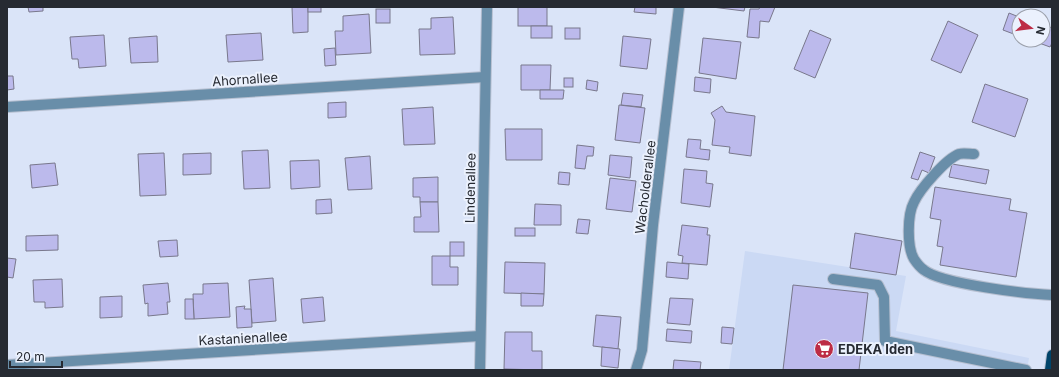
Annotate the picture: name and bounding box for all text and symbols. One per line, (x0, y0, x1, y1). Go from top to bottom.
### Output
north arrow (1011, 8, 1051, 48)
text: N (1033, 25, 1049, 36)
street label: Ahornallee (212, 69, 278, 89)
street label: Wacholderallee (631, 139, 659, 235)
street label: Lindenallee (461, 153, 479, 223)
street label: Kastanienallee (198, 328, 288, 348)
supermarket icon: EDEKA Iden (813, 338, 835, 360)
place label: EDEKA Iden (838, 341, 913, 357)
scale bar (10, 343, 62, 369)
text: 20 m (16, 349, 45, 364)

